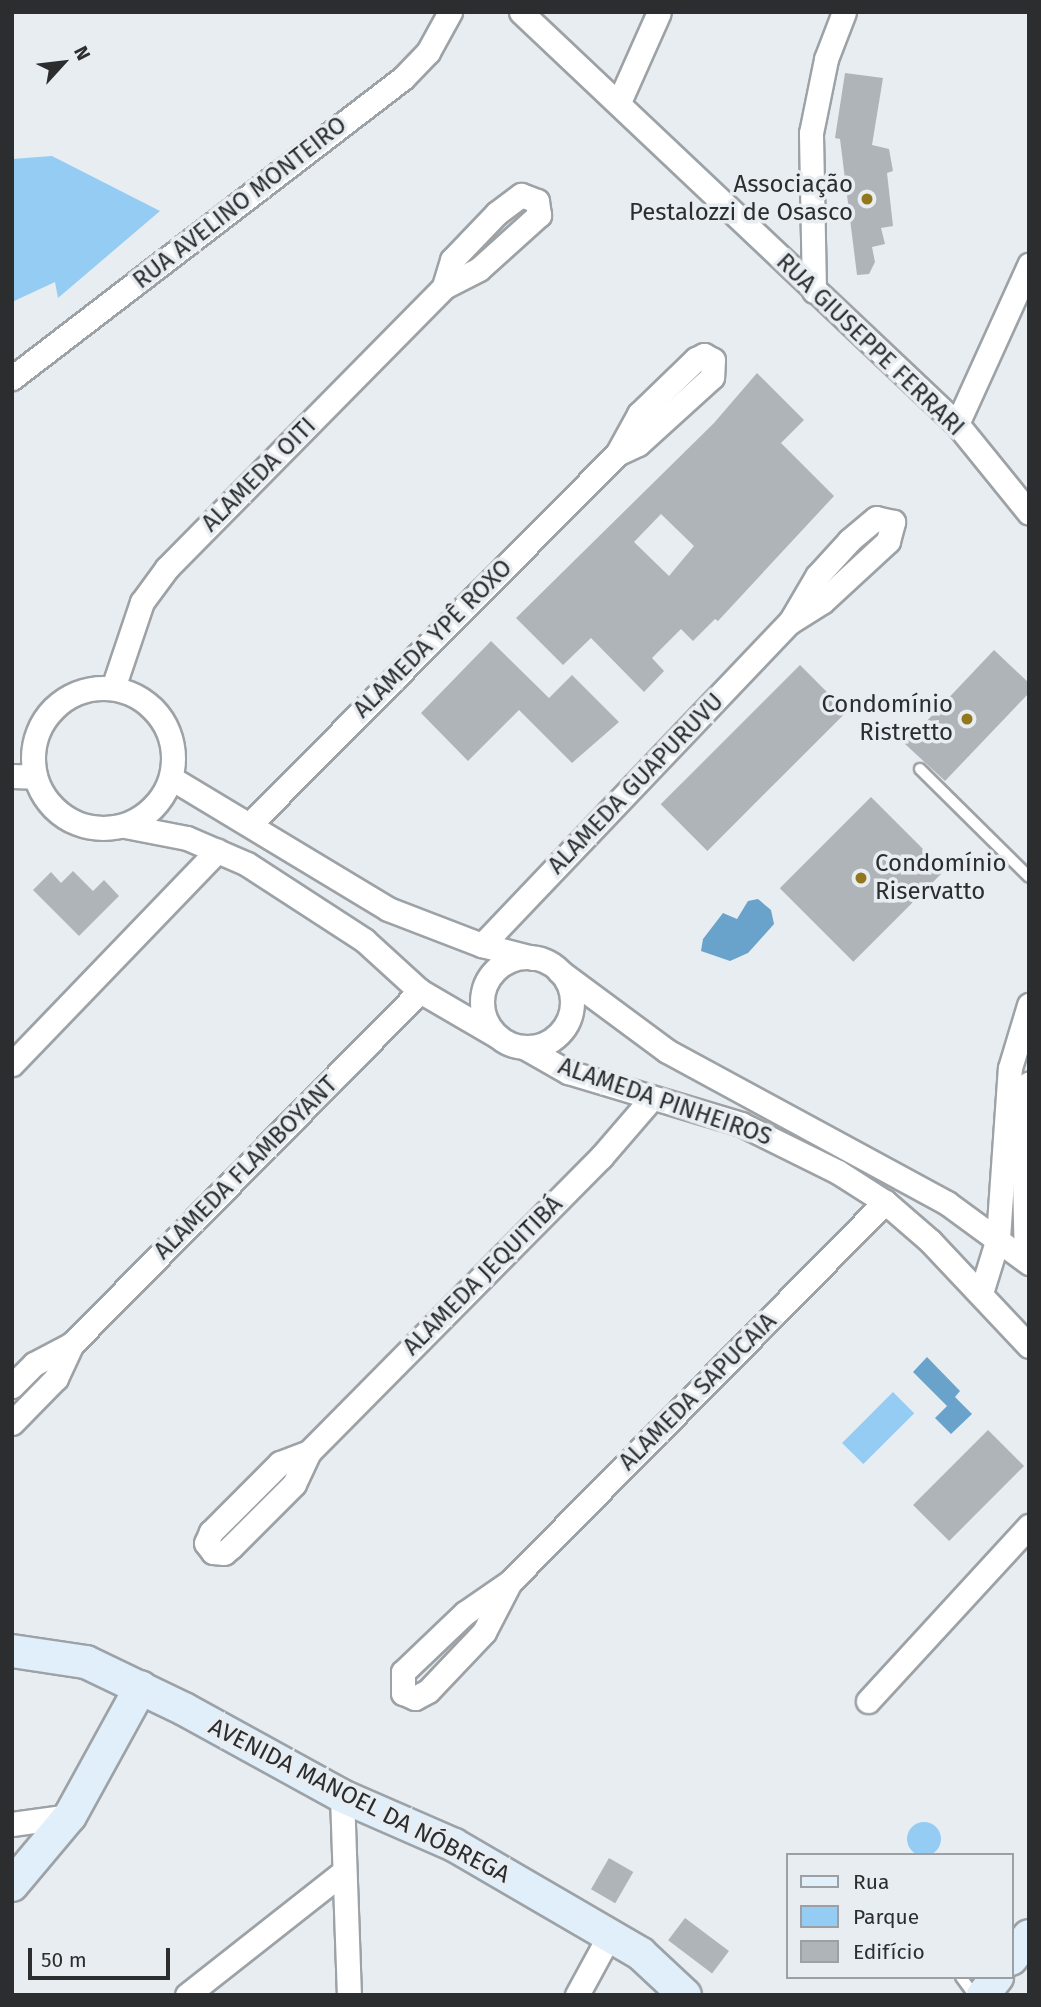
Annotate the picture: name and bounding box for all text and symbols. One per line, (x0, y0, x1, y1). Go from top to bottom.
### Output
north arrow (28, 28, 98, 98)
text: N (69, 42, 95, 64)
street label: RUA AVELINO MONTEIRO (128, 111, 352, 295)
place label: Associação Pestalozzi de Osasco (629, 171, 853, 227)
marker: Associação Pestalozzi de Osasco (859, 191, 875, 207)
street label: RUA GIUSEPPE FERRARI (770, 248, 970, 442)
street label: ALAMEDA OITI (196, 412, 322, 538)
street label: ALAMEDA YPÊ ROXO (348, 554, 518, 724)
street label: ALAMEDA GUAPURUVU (542, 688, 730, 880)
place label: Condomínio Ristretto (821, 691, 953, 747)
marker: Condomínio Ristretto (959, 711, 975, 727)
place label: Condomínio Riservatto (875, 850, 1007, 906)
marker: Condomínio Riservatto (853, 870, 869, 886)
street label: ALAMEDA PINHEIROS (554, 1052, 776, 1152)
street label: ALAMEDA FLAMBOYANT (148, 1070, 344, 1266)
street label: ALAMEDA JEQUITIBÁ (397, 1190, 569, 1362)
street label: ALAMEDA SAPUCAIA (613, 1307, 783, 1477)
street label: AVENIDA MANOEL DA NÓBREGA (204, 1712, 514, 1890)
legend (786, 1853, 1013, 1979)
text: Rua (853, 1869, 889, 1895)
text: Parque (853, 1904, 919, 1930)
scale bar (32, 1934, 173, 1978)
text: Edifício (853, 1939, 925, 1965)
text: 50 m (41, 1947, 87, 1973)

